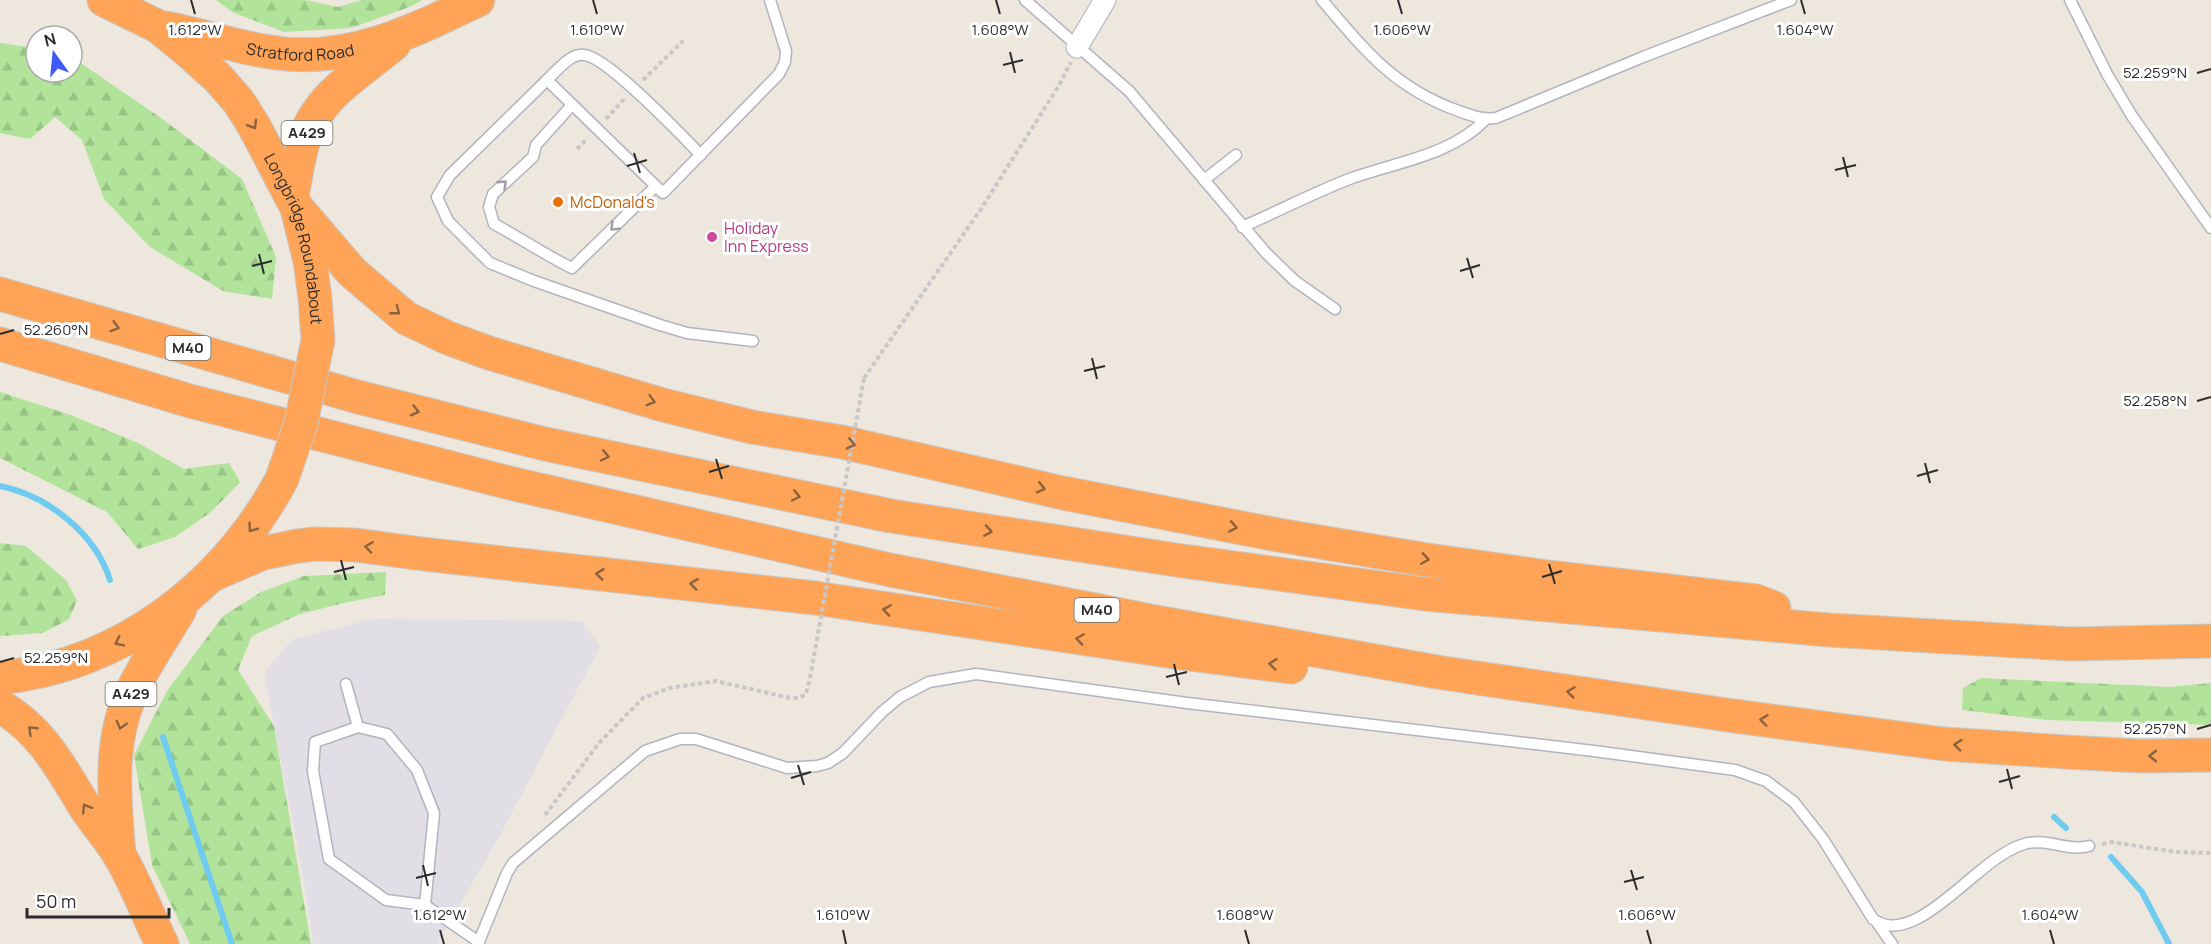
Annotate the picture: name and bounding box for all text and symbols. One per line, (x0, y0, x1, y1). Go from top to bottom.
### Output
text: 1.612°W (168, 19, 222, 40)
text: 1.610°W (570, 19, 624, 40)
text: 1.608°W (972, 19, 1029, 40)
text: 1.606°W (1373, 19, 1431, 40)
text: 1.604°W (1776, 19, 1834, 40)
north arrow (24, 24, 84, 84)
text: N (42, 27, 59, 52)
street label: Stratford Road (244, 37, 356, 66)
text: 52.259°N (2123, 62, 2187, 83)
one-way arrow (246, 119, 258, 129)
road number: A429 (282, 121, 332, 145)
street label: Longbridge Roundabout (259, 149, 328, 325)
one-way arrow (497, 180, 507, 191)
place label: McDonald's (570, 191, 655, 213)
marker: McDonald's (551, 195, 565, 209)
place label: Holiday Inn Express (724, 217, 809, 257)
one-way arrow (611, 219, 622, 230)
marker: Holiday Inn Express (705, 230, 719, 244)
one-way arrow (389, 303, 400, 314)
text: 52.260°N (24, 319, 88, 340)
one-way arrow (109, 320, 120, 332)
road number: M40 (166, 336, 210, 360)
text: 52.258°N (2123, 390, 2187, 411)
one-way arrow (645, 394, 656, 406)
one-way arrow (410, 404, 420, 417)
one-way arrow (846, 437, 856, 450)
one-way arrow (600, 449, 610, 462)
one-way arrow (1036, 481, 1046, 494)
one-way arrow (790, 489, 800, 502)
one-way arrow (1227, 519, 1237, 532)
one-way arrow (248, 522, 259, 533)
one-way arrow (983, 524, 992, 536)
one-way arrow (365, 541, 374, 553)
one-way arrow (1420, 553, 1429, 565)
one-way arrow (596, 568, 605, 580)
one-way arrow (689, 579, 698, 591)
road number: M40 (1074, 598, 1120, 622)
one-way arrow (883, 604, 892, 616)
one-way arrow (1075, 633, 1085, 645)
one-way arrow (114, 635, 125, 647)
text: 52.259°N (24, 647, 88, 668)
one-way arrow (1269, 659, 1278, 671)
road number: A429 (106, 682, 156, 706)
one-way arrow (1567, 687, 1576, 699)
one-way arrow (1760, 715, 1769, 727)
text: 52.257°N (2124, 718, 2186, 739)
one-way arrow (116, 720, 128, 730)
one-way arrow (28, 726, 39, 737)
one-way arrow (1953, 739, 1962, 752)
one-way arrow (2148, 750, 2157, 762)
one-way arrow (83, 804, 94, 815)
scale bar (27, 881, 170, 919)
text: 50 m (36, 889, 76, 913)
text: 1.612°W (413, 904, 467, 925)
text: 1.610°W (816, 904, 870, 925)
text: 1.608°W (1217, 904, 1274, 925)
text: 1.606°W (1618, 904, 1676, 925)
text: 1.604°W (2021, 904, 2079, 925)

